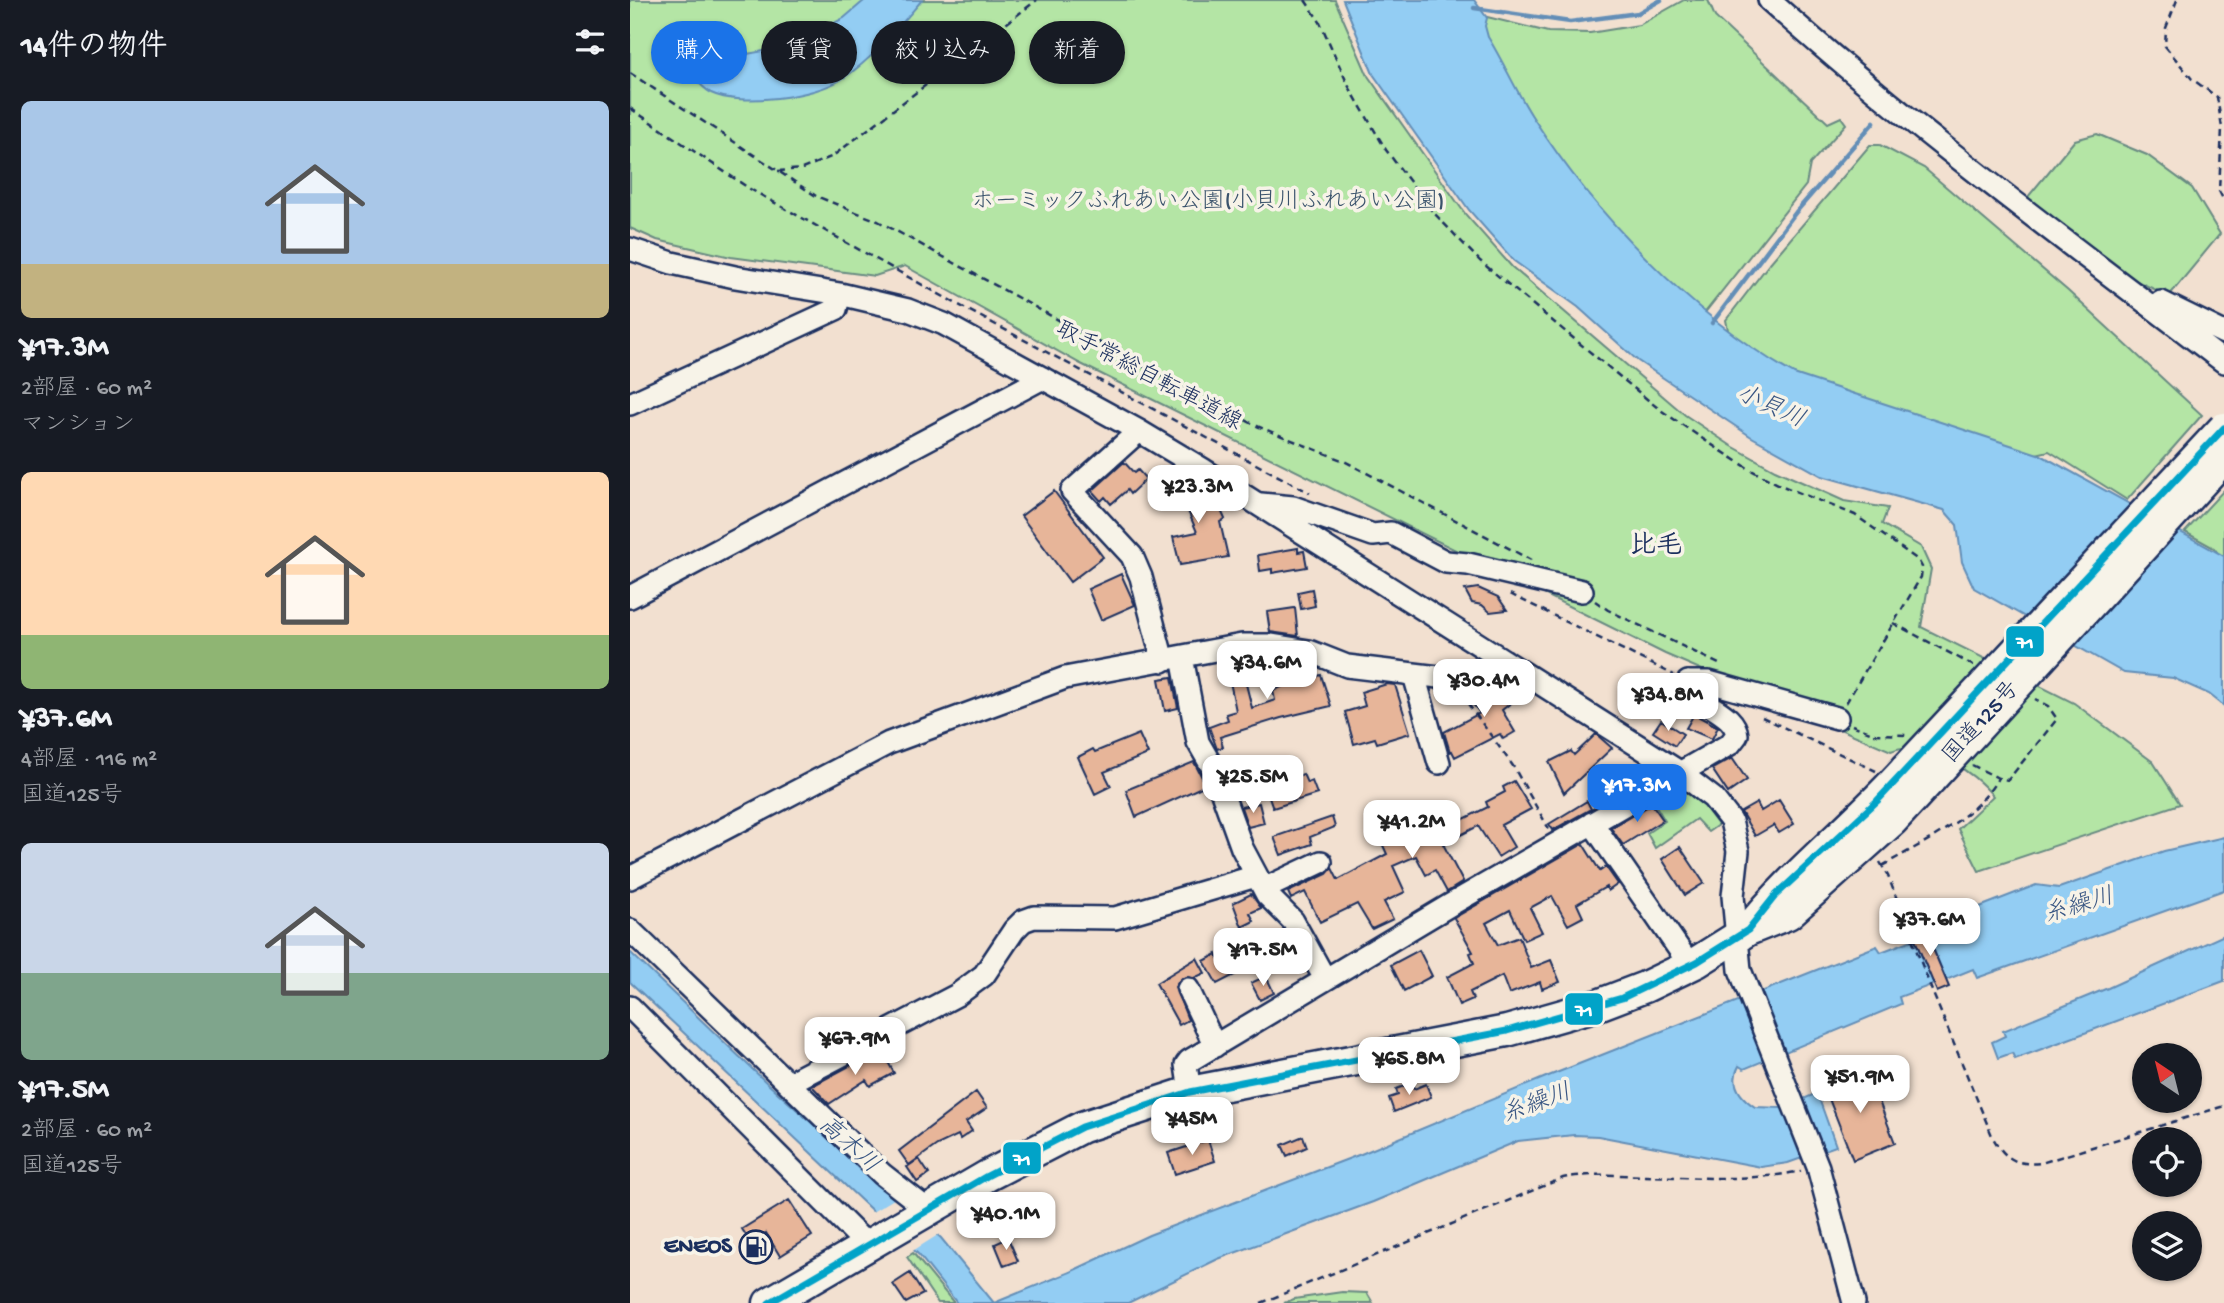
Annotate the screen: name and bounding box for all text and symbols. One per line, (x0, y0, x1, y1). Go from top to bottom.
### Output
chip: 購入 (651, 21, 747, 84)
chip: 賃貸 (761, 21, 857, 84)
chip: 絞り込み (871, 21, 1015, 84)
chip: 新着 (1029, 21, 1125, 84)
icon: filters (571, 23, 609, 61)
text: 14件の物件 (21, 31, 167, 66)
icon: home (252, 146, 378, 272)
park label: ホーミックふれあい公園(小貝川ふれあい公園) (971, 188, 1445, 216)
street label: 取手常総自転車道線 (1050, 316, 1246, 438)
text: ¥17.3M (21, 332, 108, 367)
text: 2部屋 · 60 m² (21, 376, 152, 403)
water label: 小貝川 (1731, 380, 1809, 436)
text: マンション (21, 412, 135, 439)
pin: ¥23.3M (1141, 466, 1255, 525)
text: ¥23.3M (1164, 474, 1233, 501)
icon: home (252, 517, 378, 643)
district label: 比毛 (1630, 531, 1682, 563)
line badge: 71 (2005, 625, 2045, 658)
text: 71 (2015, 633, 2034, 656)
pin: ¥34.6M (1210, 642, 1324, 701)
text: ¥34.6M (1233, 650, 1301, 677)
pin: ¥30.4M (1427, 660, 1541, 719)
text: ¥30.4M (1449, 668, 1519, 695)
pin: ¥34.8M (1611, 674, 1725, 733)
street label: 国道125号 (1937, 676, 2026, 770)
text: ¥34.8M (1633, 682, 1703, 709)
text: ¥37.6M (21, 703, 112, 738)
text: 4部屋 · 116 m² (21, 747, 157, 774)
pin: ¥25.5M (1196, 756, 1310, 815)
text: ¥25.5M (1218, 764, 1288, 791)
pin: ¥17.3M (1580, 764, 1694, 824)
text: ¥17.3M (1603, 773, 1671, 800)
text: 国道125号 (21, 783, 123, 810)
pin: ¥41.2M (1355, 800, 1469, 860)
text: ¥41.2M (1379, 809, 1445, 836)
water label: 糸繰川 (2040, 882, 2118, 931)
icon: home (252, 888, 378, 1014)
pin: ¥37.6M (1873, 898, 1987, 958)
text: ¥37.6M (1895, 907, 1965, 934)
pin: ¥17.5M (1206, 928, 1320, 988)
text: ¥17.5M (1229, 937, 1297, 964)
line badge: 71 (1564, 992, 1604, 1026)
text: 71 (1574, 1001, 1593, 1024)
pin: ¥67.9M (798, 1018, 912, 1077)
text: ¥67.9M (821, 1026, 890, 1053)
pin: ¥65.8M (1352, 1038, 1466, 1097)
north arrow (2132, 1043, 2202, 1113)
map controls (2132, 1043, 2202, 1281)
text: ¥65.8M (1374, 1046, 1444, 1073)
pin: ¥51.9M (1803, 1056, 1917, 1115)
text: ¥51.9M (1827, 1064, 1893, 1091)
text: ¥17.5M (21, 1074, 109, 1109)
water label: 糸繰川 (1498, 1078, 1576, 1131)
pin: ¥45M (1151, 1098, 1233, 1157)
text: ¥45M (1167, 1106, 1217, 1133)
water label: 高木川 (812, 1110, 885, 1181)
text: 2部屋 · 60 m² (21, 1118, 152, 1145)
button: locate (2132, 1127, 2202, 1197)
line badge: 71 (1002, 1141, 1042, 1175)
text: 71 (1012, 1150, 1031, 1173)
text: 国道125号 (21, 1154, 123, 1181)
pin: ¥40.1M (949, 1192, 1063, 1252)
text: ¥40.1M (972, 1201, 1040, 1228)
button: layers (2132, 1211, 2202, 1281)
fuel station icon: ENEOS (737, 1228, 775, 1266)
place label: ENEOS (664, 1234, 733, 1261)

